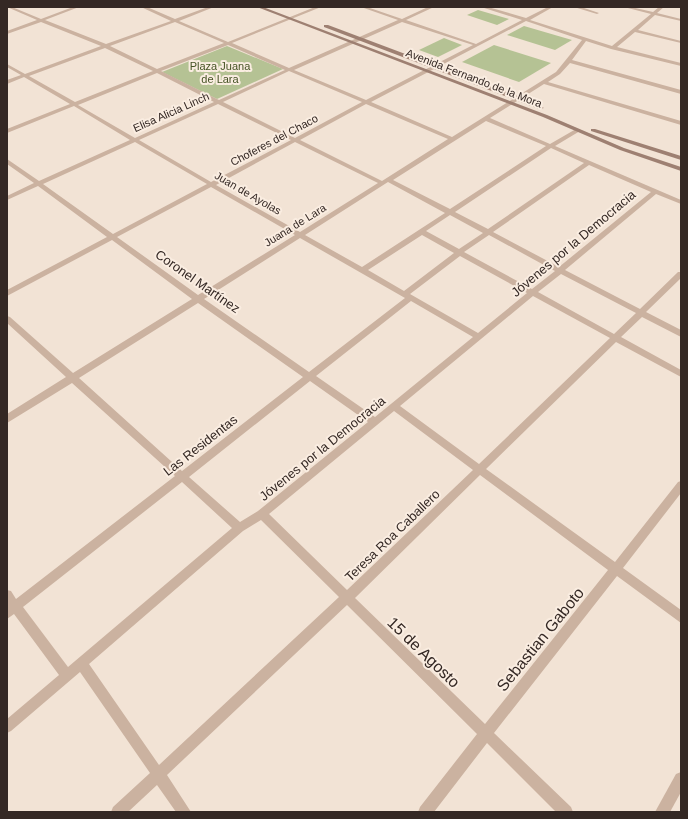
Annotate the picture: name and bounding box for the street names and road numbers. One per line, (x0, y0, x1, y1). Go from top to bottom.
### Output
street label: Avenida Fernando de la Mora (404, 46, 545, 110)
street label: Elisa Alicia Linch (131, 90, 211, 134)
street label: Choferes del Chaco (228, 112, 320, 168)
street label: Juan de Ayolas (213, 169, 284, 217)
street label: Jóvenes por la Democracia (508, 187, 639, 300)
street label: Juana de Lara (262, 201, 329, 249)
street label: Coronel Martínez (153, 247, 243, 316)
street label: Jóvenes por la Democracia (256, 393, 389, 504)
street label: Las Residentas (160, 412, 241, 479)
street label: Teresa Roa Caballero (342, 486, 443, 584)
street label: Sebastian Gaboto (493, 584, 587, 694)
street label: 15 de Agosto (384, 614, 463, 691)

